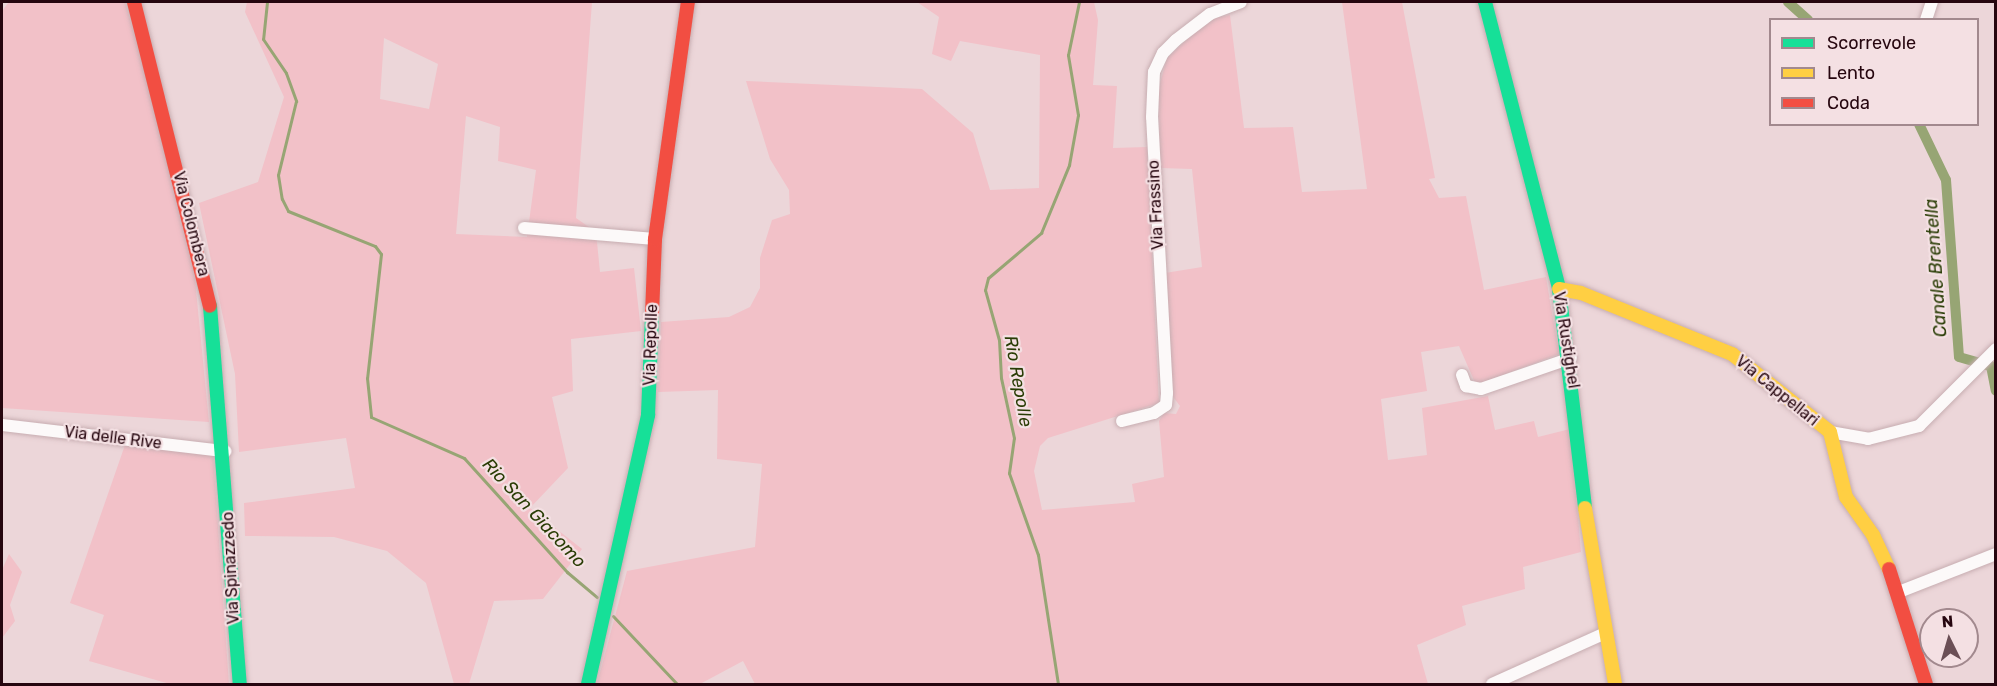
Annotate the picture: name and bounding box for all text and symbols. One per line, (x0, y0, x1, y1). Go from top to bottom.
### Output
legend (1769, 18, 1979, 126)
text: Scorrevole (1827, 32, 1916, 54)
text: Lento (1827, 62, 1875, 84)
text: Coda (1827, 92, 1870, 114)
street label: Via Frassino (1144, 160, 1168, 250)
street label: Via Colombera (169, 170, 213, 278)
water label: Canale Brentella (1920, 198, 1952, 338)
street label: Via Rustighel (1549, 290, 1583, 390)
street label: Via Repolle (640, 304, 662, 386)
water label: Rio Repolle (999, 334, 1037, 428)
street label: Via Cappellari (1732, 352, 1822, 430)
street label: Via delle Rive (63, 422, 163, 454)
water label: Rio San Giacomo (478, 454, 590, 572)
street label: Via Spinazzedo (218, 511, 244, 625)
north arrow (1919, 608, 1979, 668)
text: N (1941, 612, 1954, 632)

